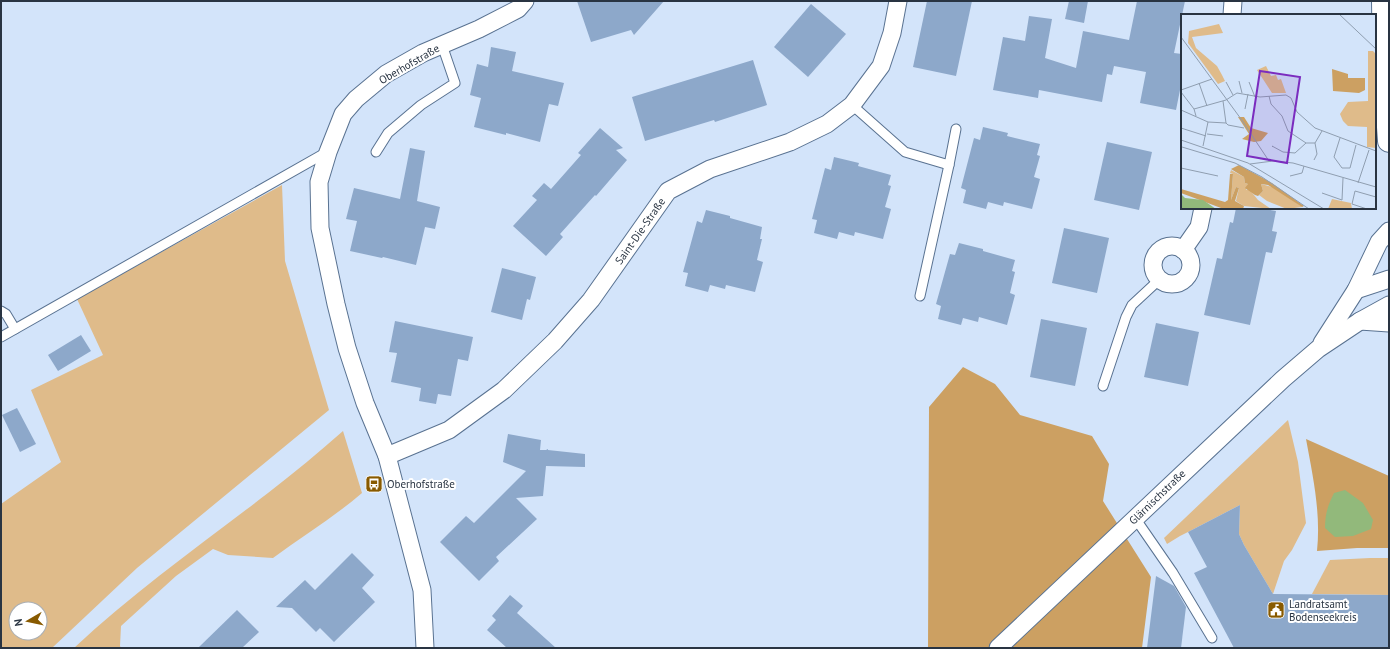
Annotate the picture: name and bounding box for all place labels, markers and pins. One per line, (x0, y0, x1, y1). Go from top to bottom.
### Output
bus stop icon: Oberhofstraße (364, 474, 384, 494)
place label: Oberhofstraße (387, 477, 455, 491)
place label: Landratsamt Bodenseekreis (1289, 597, 1357, 624)
public building icon: Landratsamt Bodenseekreis (1266, 600, 1286, 620)

